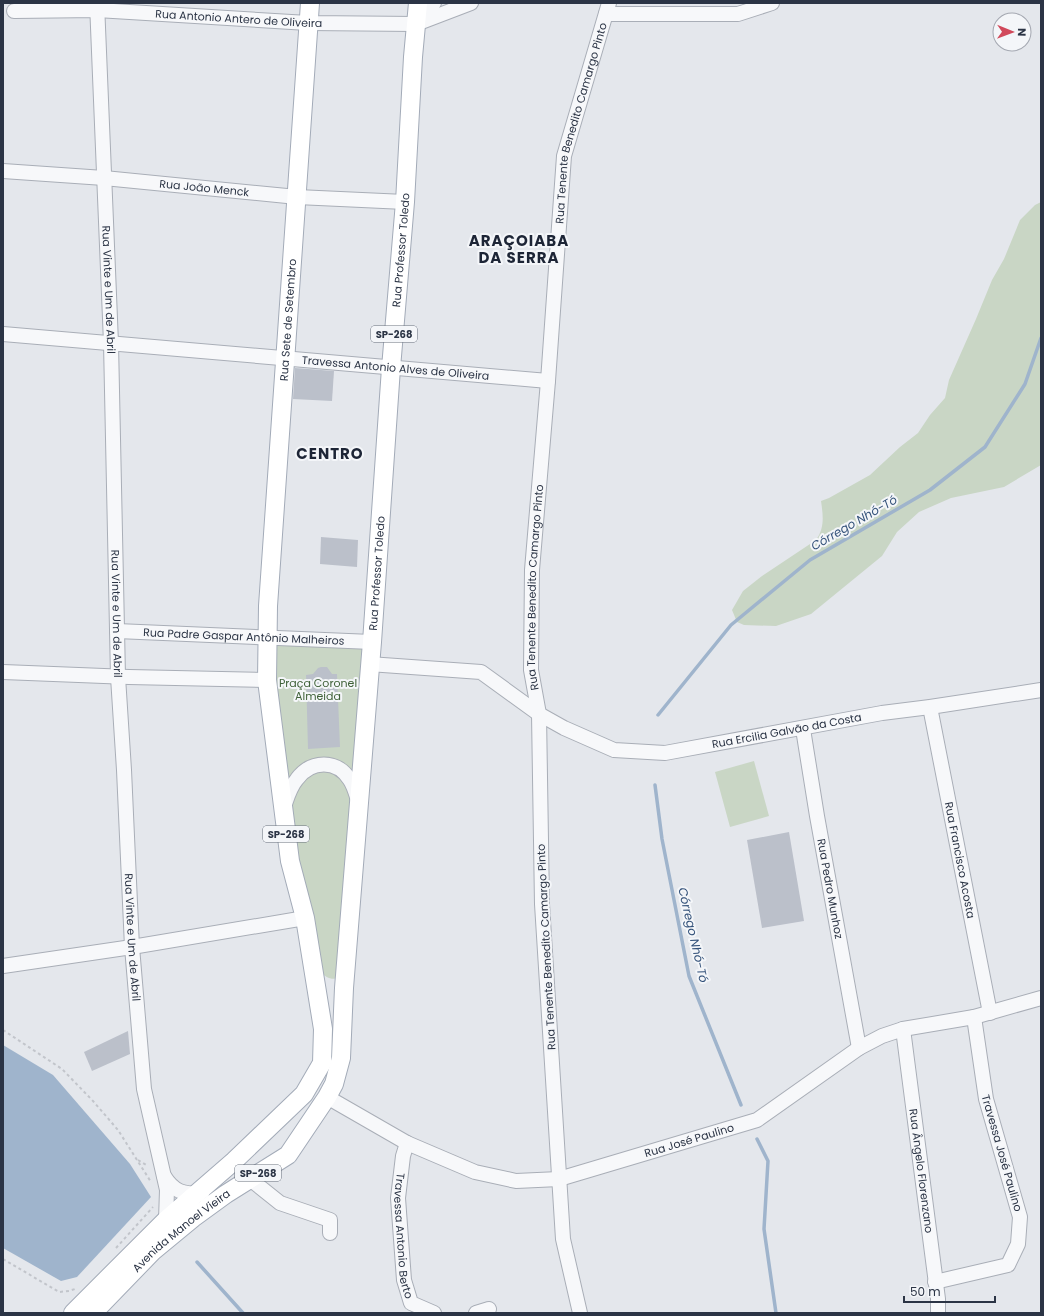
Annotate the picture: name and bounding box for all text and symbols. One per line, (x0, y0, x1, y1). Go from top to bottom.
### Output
street label: Rua Antonio Antero de Oliveira (155, 6, 322, 31)
north arrow (992, 12, 1032, 52)
street label: Rua Tenente Benedito Camargo Pinto (551, 21, 611, 224)
text: N (1014, 28, 1030, 36)
street label: Rua João Menck (159, 175, 250, 200)
street label: Rua Professor Toledo (388, 192, 413, 308)
street label: Rua Vinte e Um de Abril (98, 225, 119, 354)
district label: ARAÇOIABA DA SERRA (469, 230, 569, 268)
street label: Rua Sete de Setembro (276, 258, 300, 382)
road number: SP-268 (371, 326, 417, 342)
street label: Travessa Antonio Alves de Oliveira (301, 352, 490, 384)
district label: CENTRO (296, 443, 364, 464)
street label: Rua Tenente Benedito Camargo Pinto (523, 484, 547, 692)
water label: Córrego Nhó-Tó (807, 491, 900, 554)
street label: Rua Professor Toledo (365, 515, 389, 631)
street label: Rua Vinte e Um de Abril (107, 549, 126, 678)
street label: Rua Padre Gaspar Antônio Malheiros (143, 624, 345, 649)
park label: Praça Coronel Almeida (279, 675, 357, 704)
street label: Rua Ercilia Galvão da Costa (711, 709, 863, 752)
street label: Rua Francisco Acosta (941, 800, 979, 920)
road number: SP-268 (263, 826, 309, 842)
street label: Rua Pedro Munhoz (813, 837, 847, 940)
street label: Rua Tenente Benedito Camargo Pinto (533, 843, 559, 1051)
street label: Rua Vinte e Um de Abril (121, 873, 145, 1002)
water label: Córrego Nhó-Tó (674, 886, 713, 985)
street label: Travessa José Paulino (978, 1093, 1026, 1213)
street label: Rua Ângelo Florenzano (905, 1108, 937, 1234)
street label: Rua José Paulino (642, 1119, 736, 1161)
road number: SP-268 (235, 1165, 281, 1181)
street label: Travessa Antonio Berto (390, 1172, 417, 1301)
street label: Avenida Manoel Vieira (129, 1186, 233, 1276)
scale bar (904, 1278, 995, 1304)
text: 50 m (910, 1283, 941, 1300)

